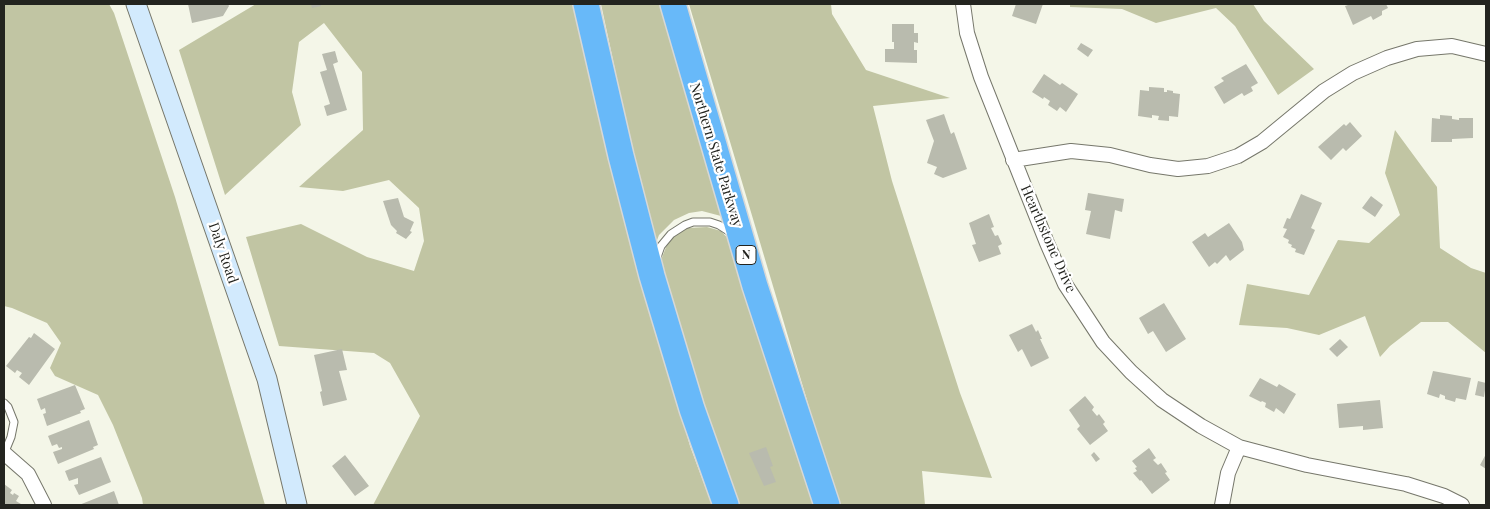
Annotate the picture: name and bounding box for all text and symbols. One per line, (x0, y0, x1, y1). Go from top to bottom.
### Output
street label: Northern State Parkway (686, 81, 746, 229)
street label: Hearthstone Drive (1017, 183, 1079, 295)
street label: Daly Road (205, 220, 241, 286)
road number: N (736, 246, 756, 264)

